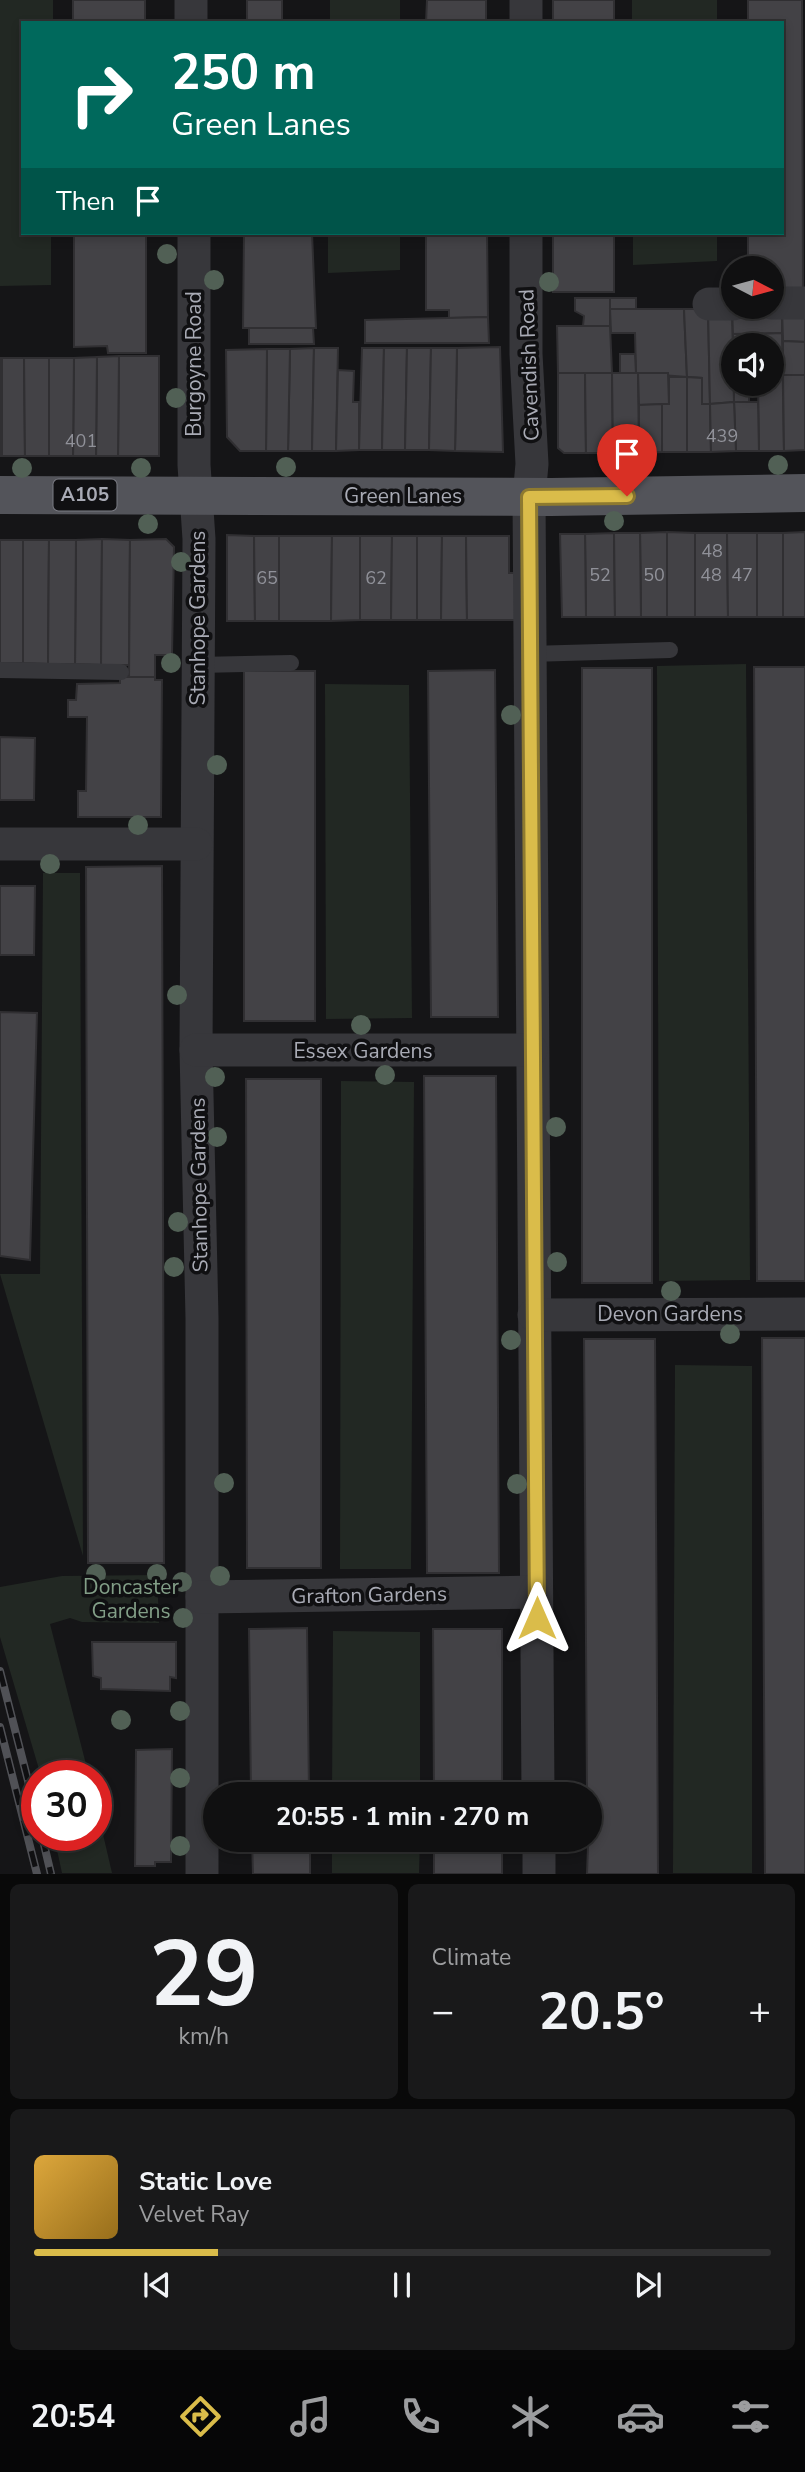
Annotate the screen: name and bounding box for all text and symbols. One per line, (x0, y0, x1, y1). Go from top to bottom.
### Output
text: 250 m (171, 39, 315, 106)
icon: right (56, 49, 147, 140)
text: Green Lanes (171, 103, 351, 146)
icon: arrive (129, 182, 167, 220)
text: Then (56, 184, 115, 219)
north arrow (721, 256, 784, 318)
map controls (721, 256, 784, 396)
street label: Cavendish Road (512, 289, 546, 441)
street label: Burgoyne Road (180, 291, 208, 437)
button: sound (721, 333, 784, 396)
pin (597, 424, 657, 496)
house number: 439 (706, 424, 738, 448)
house number: 401 (65, 429, 97, 453)
icon: arrive (608, 435, 646, 473)
road number: A105 (54, 480, 116, 510)
street label: Green Lanes (344, 482, 462, 510)
street label: Stanhope Gardens (184, 531, 212, 705)
house number: 48 (701, 539, 723, 563)
house number: 52 (589, 563, 611, 587)
house number: 50 (643, 563, 665, 587)
house number: 48 (700, 563, 722, 587)
house number: 47 (731, 563, 753, 587)
house number: 65 (256, 566, 278, 590)
house number: 62 (365, 566, 387, 590)
street label: Essex Gardens (294, 1037, 433, 1065)
street label: Stanhope Gardens (183, 1097, 215, 1273)
street label: Devon Gardens (597, 1300, 743, 1328)
park label: Doncaster Gardens (83, 1573, 179, 1625)
street label: Grafton Gardens (291, 1580, 447, 1610)
position arrow (500, 1581, 574, 1655)
speed limit sign: 30 (21, 1760, 112, 1851)
text: 20:55 · 1 min · 270 m (276, 1799, 529, 1834)
text: 29 (149, 1913, 258, 2037)
text: Climate (432, 1942, 511, 1973)
text: 20.5° (538, 1976, 664, 2047)
text: − (432, 1986, 454, 2037)
text: + (748, 1986, 771, 2037)
text: km/h (178, 2021, 229, 2052)
text: Static Love (139, 2164, 272, 2199)
text: Velvet Ray (139, 2199, 249, 2230)
icon: previous (138, 2266, 176, 2304)
icon: pause (383, 2266, 421, 2304)
icon: next (629, 2266, 667, 2304)
icon: directions (176, 2392, 225, 2441)
icon: music (286, 2392, 335, 2441)
icon: phone (396, 2392, 445, 2441)
icon: climate (506, 2392, 555, 2441)
icon: car (616, 2392, 665, 2441)
icon: filters (726, 2392, 775, 2441)
text: 20:54 (30, 2395, 115, 2438)

